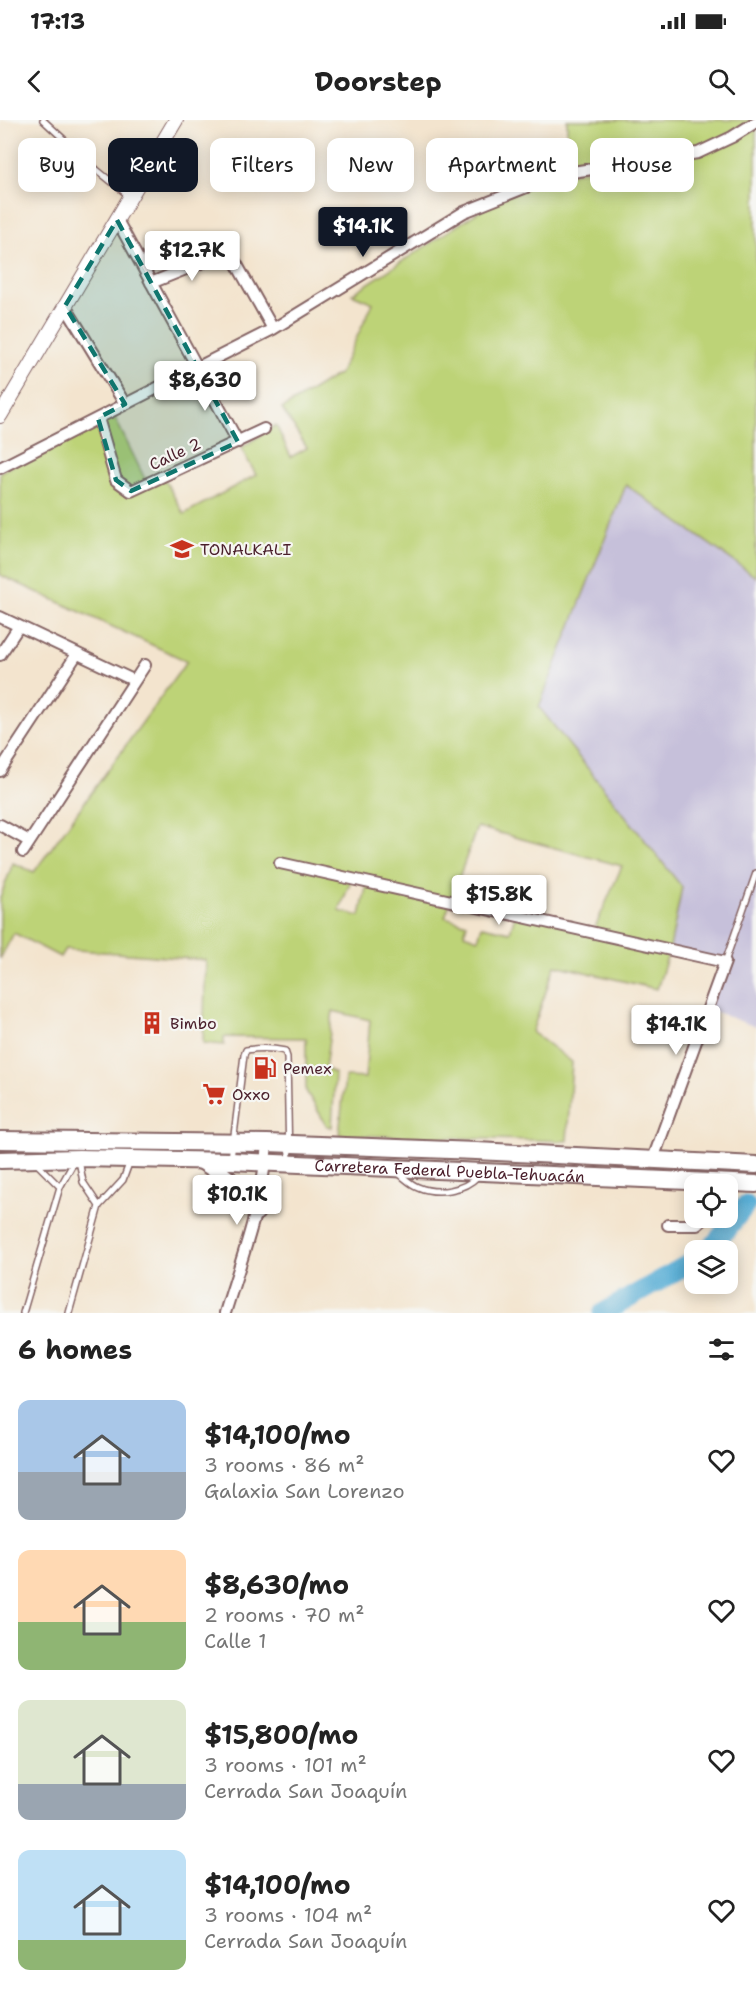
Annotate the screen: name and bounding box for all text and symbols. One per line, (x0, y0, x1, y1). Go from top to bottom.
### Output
text: 17:13 (30, 7, 85, 36)
text: Doorstep (314, 63, 442, 100)
icon: back (18, 65, 51, 98)
icon: search (705, 65, 738, 98)
chip: Buy (18, 138, 96, 192)
chip: Rent (108, 138, 198, 192)
chip: Filters (210, 138, 315, 192)
chip: New (327, 138, 414, 192)
chip: Apartment (426, 138, 578, 192)
chip: House (590, 138, 694, 192)
pin: $14.1K (314, 207, 412, 258)
text: $14.1K (332, 213, 394, 239)
pin: $12.7K (143, 231, 241, 282)
text: $12.7K (159, 237, 225, 263)
pin: $8,630 (156, 361, 254, 412)
text: $8,630 (168, 367, 242, 393)
street label: Calle 2 (146, 433, 204, 475)
school or university icon: TONALKALI (169, 536, 195, 562)
place label: TONALKALI (200, 539, 291, 560)
pin: $15.8K (450, 875, 548, 926)
text: $15.8K (466, 881, 532, 907)
pin: $14.1K (627, 1005, 725, 1056)
building icon: Bimbo (139, 1010, 165, 1036)
text: $14.1K (645, 1011, 707, 1037)
place label: Bimbo (170, 1013, 217, 1034)
fuel station icon: Pemex (252, 1055, 278, 1081)
place label: Pemex (283, 1058, 332, 1079)
supermarket icon: Oxxo (201, 1081, 227, 1107)
place label: Oxxo (232, 1084, 270, 1105)
street label: Carretera Federal Puebla-Tehuacán (314, 1154, 586, 1187)
map controls (684, 1174, 738, 1294)
button: locate (684, 1174, 738, 1228)
pin: $10.1K (188, 1175, 286, 1226)
text: $10.1K (207, 1181, 267, 1207)
button: layers (684, 1240, 738, 1294)
text: 6 homes (18, 1332, 132, 1367)
icon: filters (705, 1333, 738, 1366)
text: $14,100/mo (204, 1417, 351, 1452)
icon: home (66, 1424, 138, 1496)
icon: heart (705, 1444, 738, 1477)
text: 3 rooms · 86 m² (204, 1452, 364, 1478)
text: Galaxia San Lorenzo (204, 1478, 405, 1504)
text: $8,630/mo (204, 1567, 349, 1602)
icon: home (66, 1574, 138, 1646)
icon: heart (705, 1594, 738, 1627)
text: 2 rooms · 70 m² (204, 1602, 365, 1628)
text: Calle 1 (204, 1628, 267, 1654)
text: $15,800/mo (204, 1717, 358, 1752)
icon: home (66, 1724, 138, 1796)
icon: heart (705, 1744, 738, 1777)
text: 3 rooms · 101 m² (204, 1752, 367, 1778)
text: Cerrada San Joaquín (204, 1778, 407, 1804)
text: $14,100/mo (204, 1867, 351, 1902)
icon: home (66, 1874, 138, 1946)
icon: heart (705, 1894, 738, 1927)
text: 3 rooms · 104 m² (204, 1902, 372, 1928)
text: Cerrada San Joaquín (204, 1928, 407, 1954)

